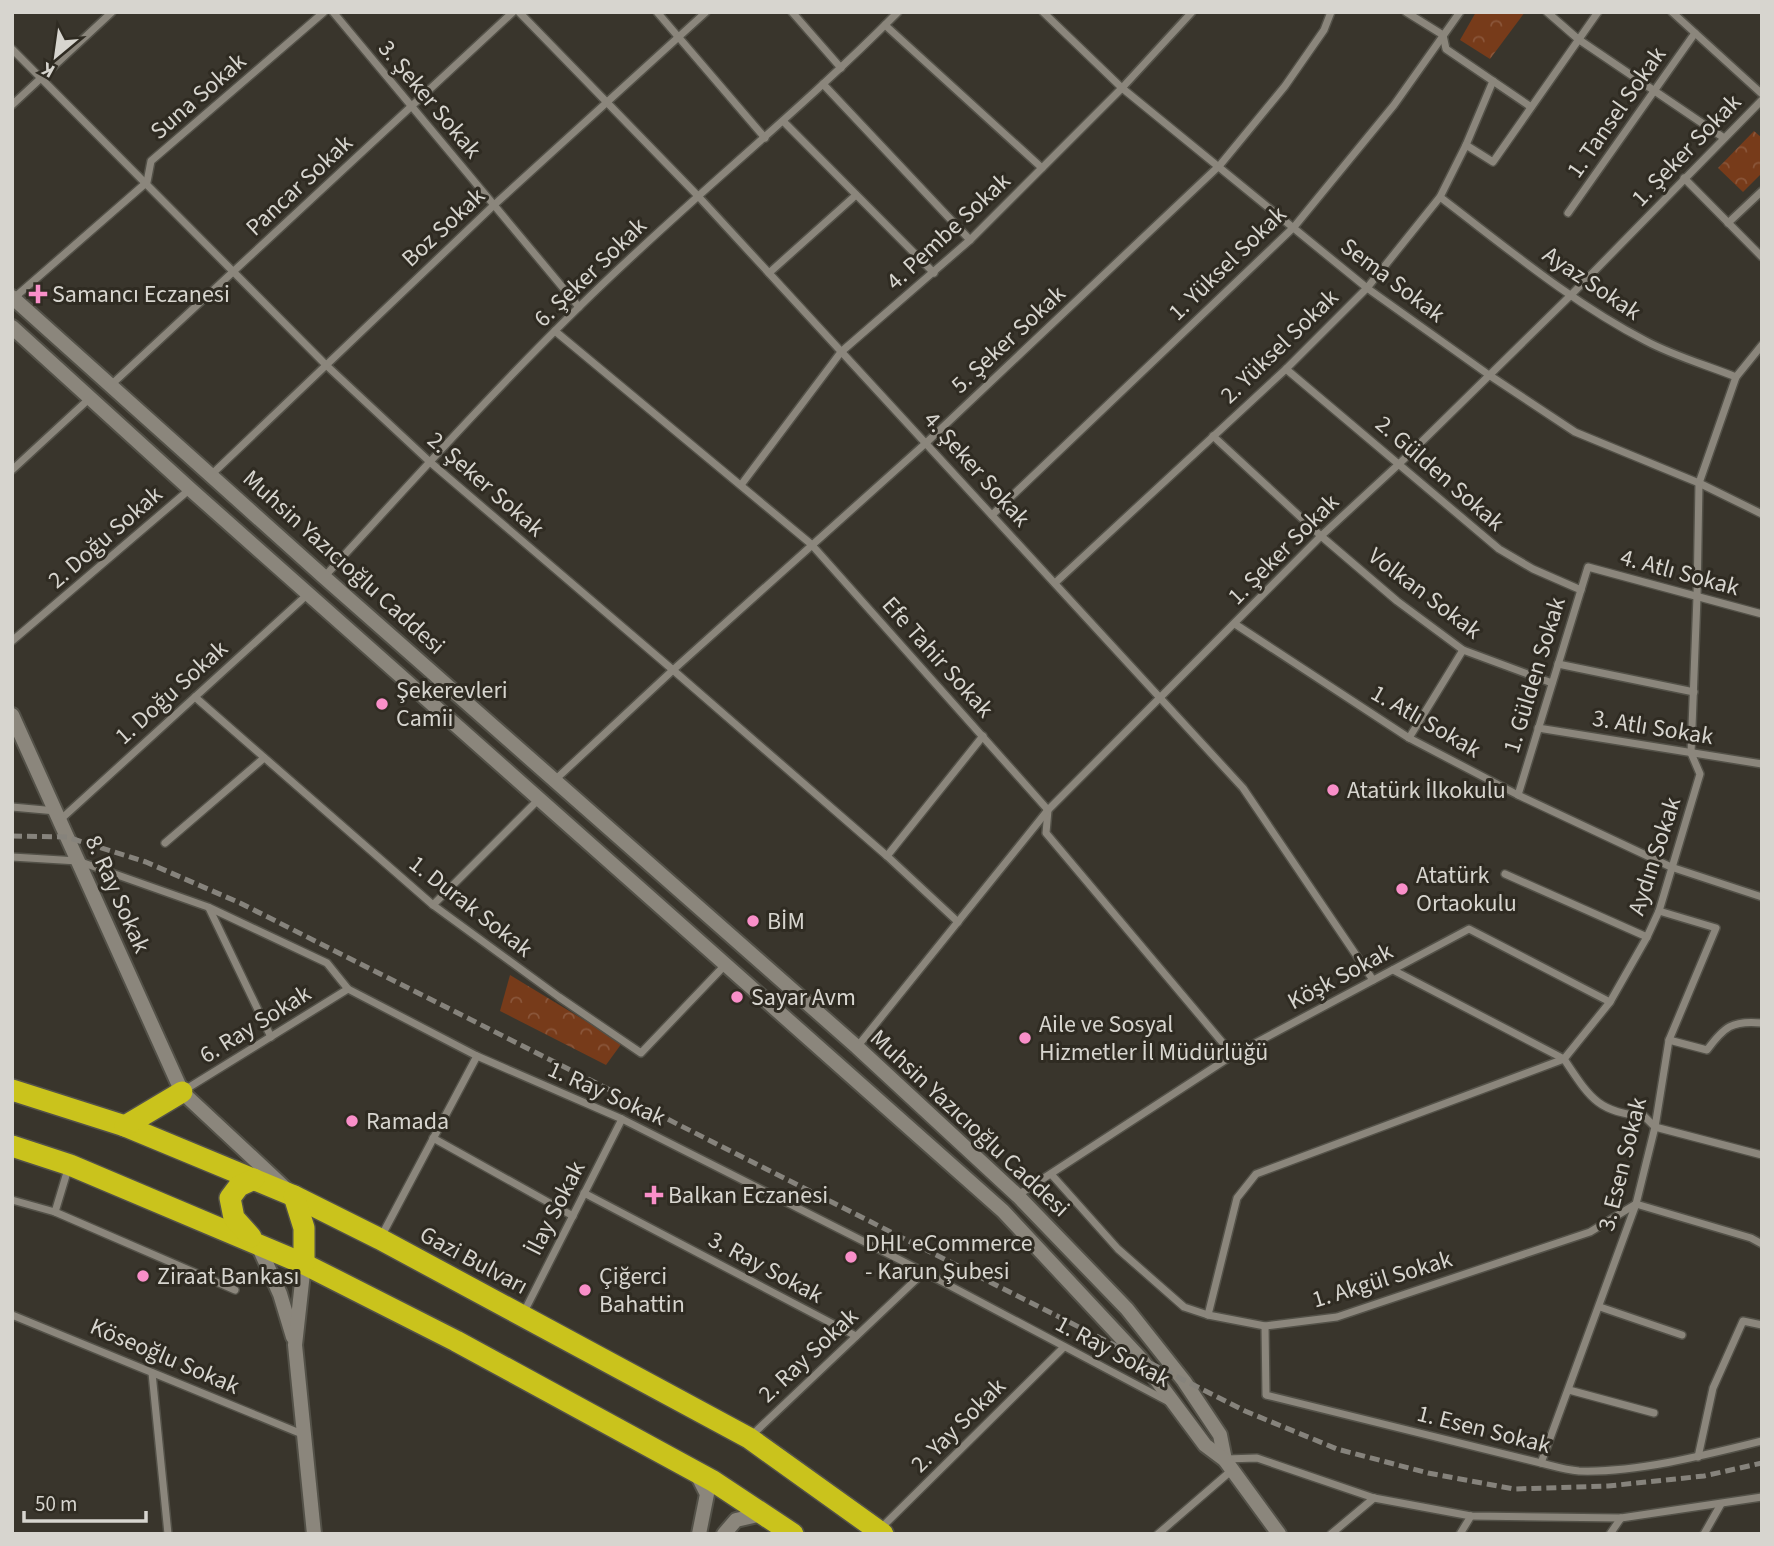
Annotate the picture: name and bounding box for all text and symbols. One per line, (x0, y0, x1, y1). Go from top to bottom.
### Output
north arrow (21, 21, 91, 91)
street label: 3. Şeker Sokak (369, 32, 490, 166)
street label: 1. Tansel Sokak (1558, 39, 1675, 185)
street label: Suna Sokak (143, 45, 254, 148)
text: K (37, 55, 60, 84)
street label: 1. Şeker Sokak (1623, 86, 1750, 215)
street label: Pancar Sokak (238, 126, 361, 244)
street label: 4. Pembe Sokak (878, 164, 1018, 298)
street label: Boz Sokak (394, 179, 493, 275)
street label: 1. Yüksel Sokak (1160, 198, 1294, 329)
street label: 6. Şeker Sokak (526, 209, 655, 335)
street label: Sema Sokak (1333, 229, 1452, 331)
street label: Ayaz Sokak (1535, 238, 1648, 329)
place label: Samancı Eczanesi (52, 277, 230, 312)
street label: 5. Şeker Sokak (943, 277, 1074, 402)
street label: 2. Yüksel Sokak (1212, 281, 1346, 412)
marker: Samancı Eczanesi (30, 286, 46, 302)
street label: 4. Şeker Sokak (915, 404, 1038, 535)
street label: 2. Gülden Sokak (1367, 407, 1512, 540)
street label: 2. Şeker Sokak (419, 423, 552, 545)
street label: Muhsin Yazıcıoğlu Caddesi (235, 462, 453, 663)
street label: 2. Doğu Sokak (40, 478, 170, 597)
street label: 1. Şeker Sokak (1220, 486, 1347, 613)
street label: Volkan Sokak (1361, 539, 1489, 648)
street label: 4. Atlı Sokak (1617, 540, 1743, 605)
street label: Efe Tahir Sokak (873, 589, 1002, 726)
street label: 1. Gülden Sokak (1494, 593, 1575, 757)
street label: 1. Doğu Sokak (107, 632, 236, 753)
place label: Şekerevleri Camii (396, 673, 508, 736)
street label: 1. Atlı Sokak (1364, 676, 1487, 767)
marker: Şekerevleri Camii (374, 696, 390, 712)
street label: 3. Atlı Sokak (1590, 701, 1716, 754)
place label: Atatürk İlkokulu (1347, 773, 1506, 808)
marker: Atatürk İlkokulu (1325, 782, 1341, 798)
street label: Aydın Sokak (1619, 792, 1690, 920)
street label: 8. Ray Sokak (76, 830, 159, 959)
street label: 1. Durak Sokak (401, 847, 540, 966)
place label: Atatürk Ortaokulu (1416, 858, 1517, 921)
marker: Atatürk Ortaokulu (1394, 881, 1410, 897)
place label: BİM (767, 904, 805, 939)
marker: BİM (745, 913, 761, 929)
street label: Köşk Sokak (1281, 934, 1399, 1019)
street label: 6. Ray Sokak (193, 976, 318, 1073)
place label: Sayar Avm (751, 980, 856, 1015)
marker: Sayar Avm (729, 989, 745, 1005)
place label: Aile ve Sosyal Hizmetler İl Müdürlüğü (1039, 1007, 1268, 1070)
street label: Muhsin Yazıcıoğlu Caddesi (862, 1021, 1077, 1225)
marker: Aile ve Sosyal Hizmetler İl Müdürlüğü (1017, 1030, 1033, 1046)
street label: 1. Ray Sokak (542, 1052, 671, 1135)
street label: 3. Esen Sokak (1589, 1093, 1656, 1235)
place label: Ramada (366, 1104, 449, 1139)
marker: Ramada (344, 1113, 360, 1129)
street label: İlay Sokak (517, 1155, 594, 1262)
place label: Balkan Eczanesi (668, 1178, 828, 1213)
marker: Balkan Eczanesi (646, 1187, 662, 1203)
street label: Gazi Bulvarı (413, 1217, 534, 1304)
street label: 3. Ray Sokak (702, 1222, 830, 1312)
place label: DHL eCommerce - Karun Şubesi (865, 1226, 1033, 1289)
street label: 1. Akgül Sokak (1308, 1242, 1457, 1317)
marker: DHL eCommerce - Karun Şubesi (843, 1249, 859, 1265)
place label: Ziraat Bankası (157, 1259, 299, 1294)
place label: Çiğerci Bahattin (599, 1259, 685, 1322)
marker: Ziraat Bankası (135, 1268, 151, 1284)
marker: Çiğerci Bahattin (577, 1282, 593, 1298)
street label: 2. Ray Sokak (750, 1300, 866, 1411)
street label: 1. Ray Sokak (1049, 1306, 1177, 1396)
street label: Köseoğlu Sokak (85, 1309, 245, 1404)
street label: 2. Yay Sokak (903, 1370, 1014, 1481)
street label: 1. Esen Sokak (1413, 1396, 1555, 1463)
scale bar (24, 1480, 147, 1524)
text: 50 m (35, 1489, 77, 1519)

